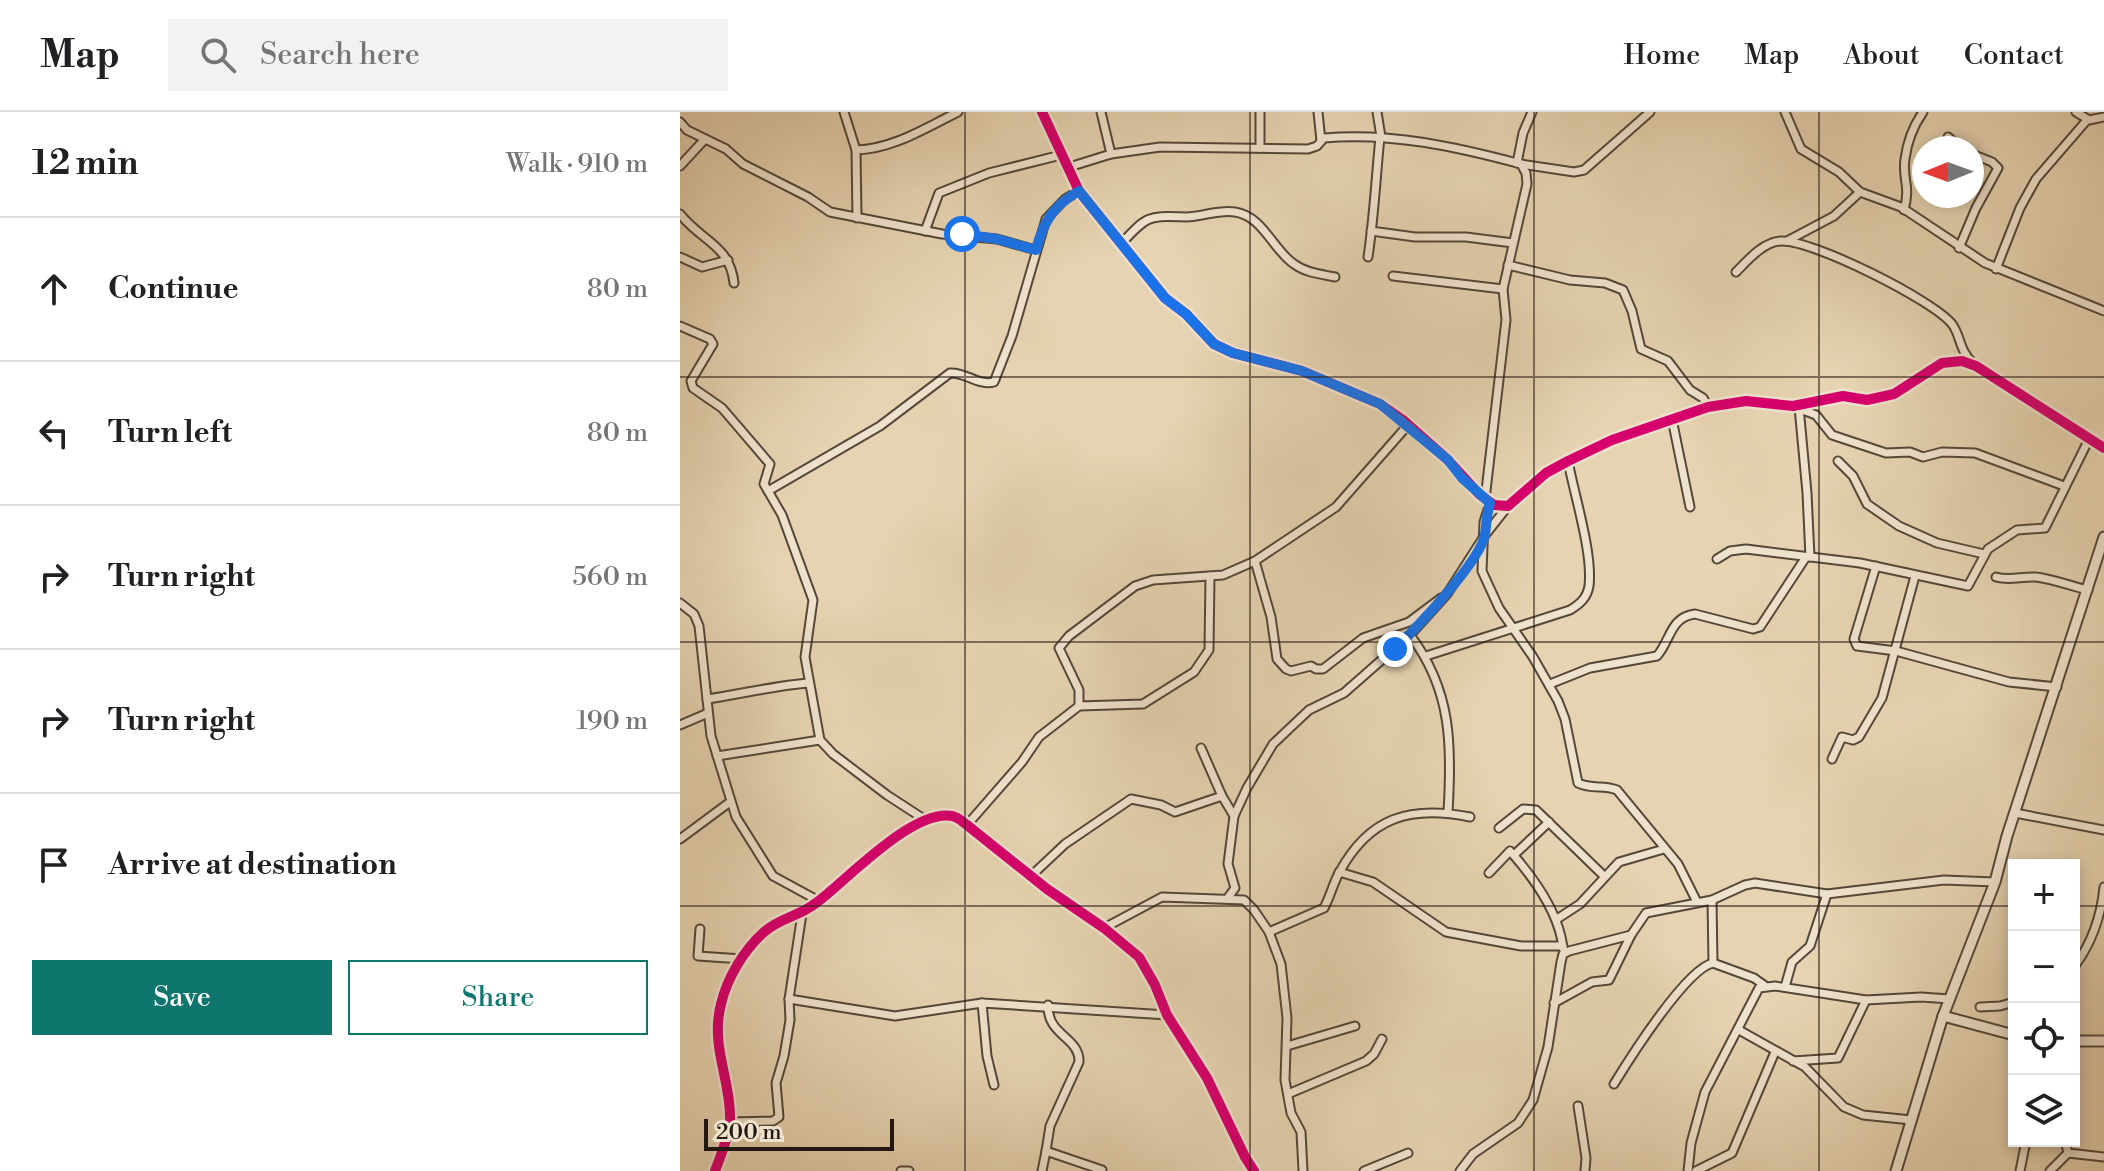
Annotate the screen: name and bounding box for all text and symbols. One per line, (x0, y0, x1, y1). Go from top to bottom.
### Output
search box (168, 19, 728, 91)
text: Map (40, 32, 120, 79)
icon: search (196, 33, 240, 77)
text: Search here (260, 36, 420, 74)
text: Home (1624, 38, 1700, 73)
text: Map (1744, 38, 1799, 73)
text: About (1843, 38, 1920, 73)
text: Contact (1964, 38, 2064, 73)
north arrow (1912, 136, 1984, 208)
text: 12 min (32, 143, 138, 185)
text: Walk · 910 m (506, 148, 648, 180)
route start (944, 216, 980, 252)
icon: ahead (32, 267, 76, 311)
text: Continue (108, 270, 239, 308)
text: 80 m (587, 273, 648, 305)
icon: left (32, 411, 76, 455)
text: Turn left (108, 414, 232, 452)
text: 80 m (587, 417, 648, 449)
icon: right (32, 555, 76, 599)
text: Turn right (108, 558, 255, 596)
text: 560 m (573, 561, 648, 593)
route end (1377, 631, 1413, 667)
icon: right (32, 699, 76, 743)
text: Turn right (108, 702, 255, 740)
text: 190 m (577, 705, 648, 737)
icon: arrive (32, 843, 76, 887)
text: Arrive at destination (108, 846, 397, 884)
map controls (2008, 859, 2080, 1147)
button: + (2008, 859, 2080, 931)
button: − (2008, 931, 2080, 1003)
button: Save (32, 960, 332, 1035)
button: Share (348, 960, 648, 1035)
button: locate (2008, 1003, 2080, 1075)
button: layers (2008, 1075, 2080, 1147)
scale bar (704, 1115, 894, 1151)
text: 200 m (716, 1119, 782, 1146)

